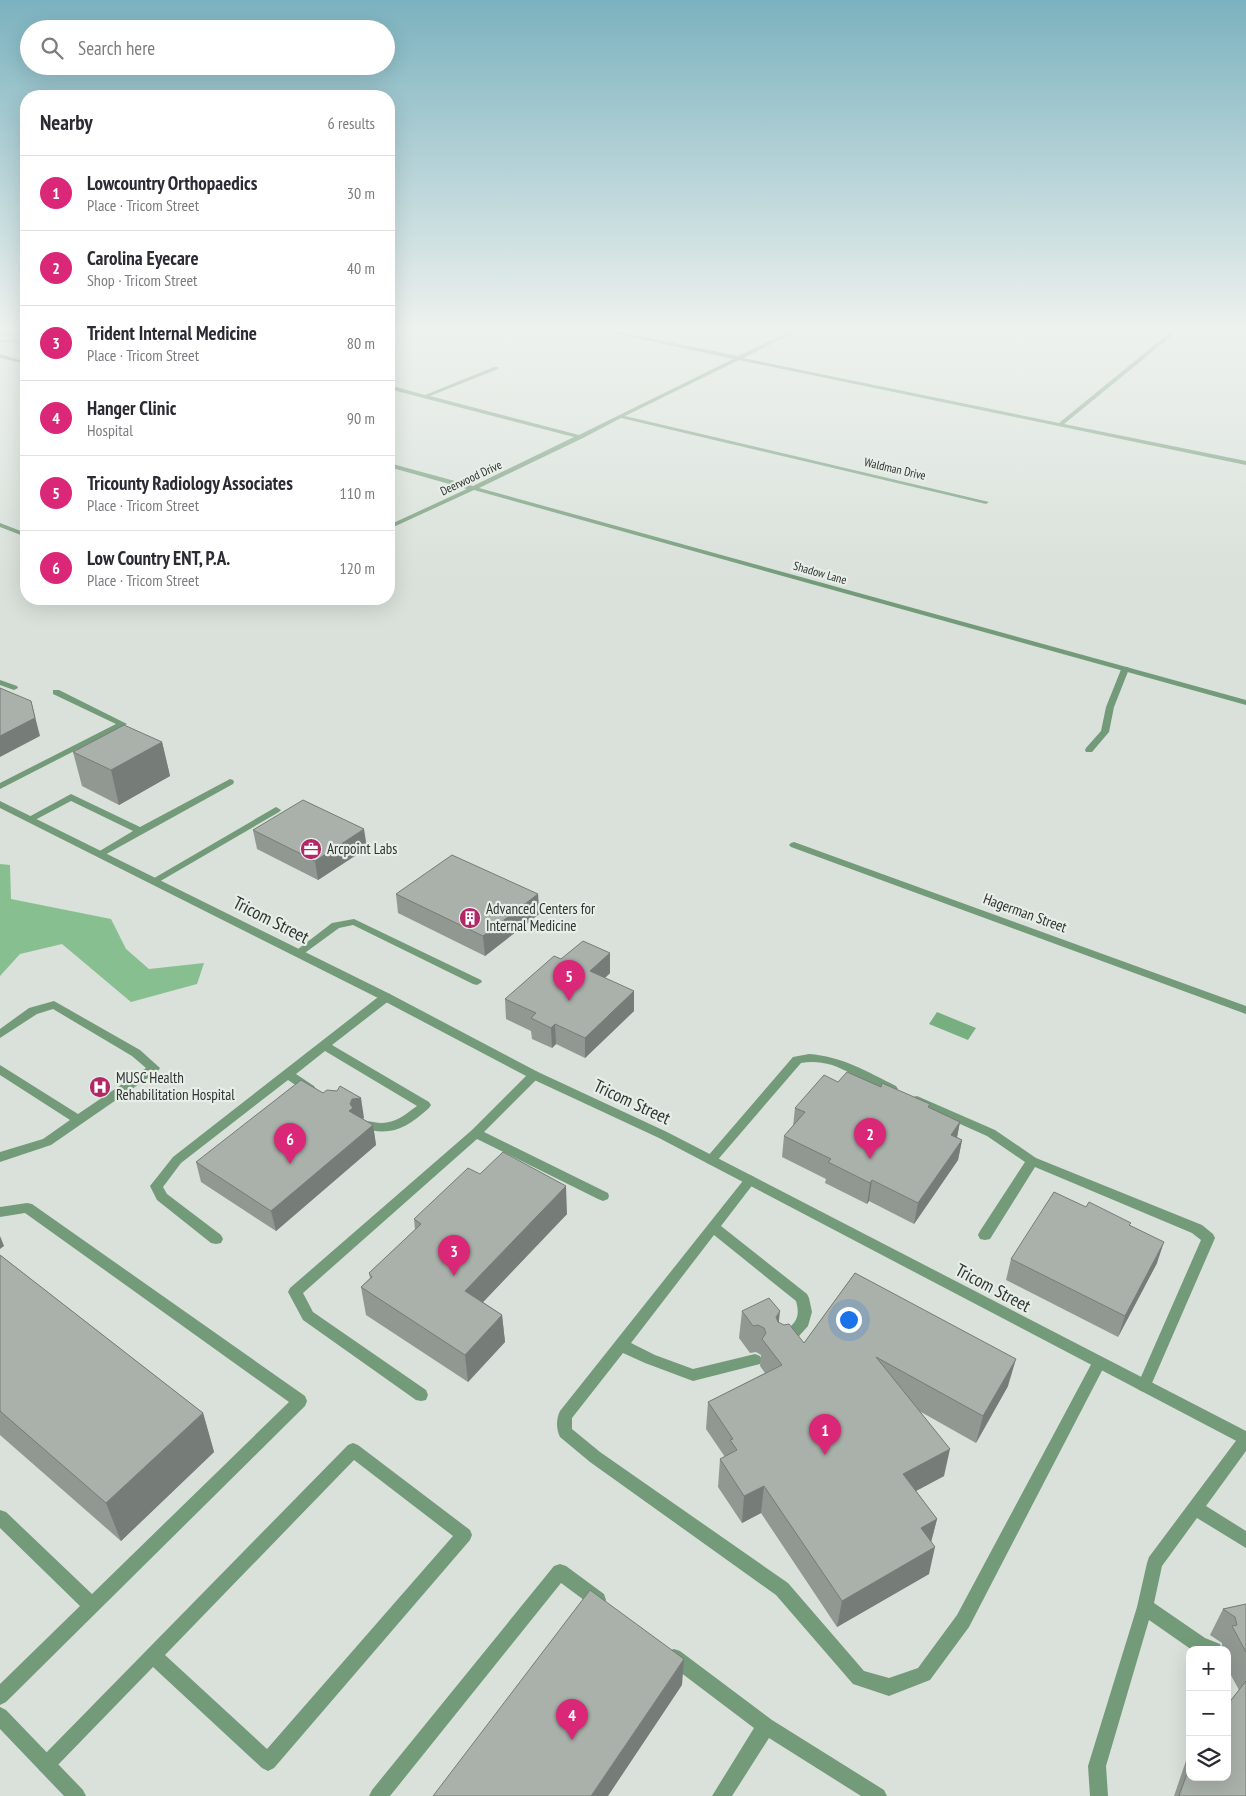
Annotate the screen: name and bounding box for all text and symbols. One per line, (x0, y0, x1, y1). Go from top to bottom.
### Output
search box (20, 20, 395, 75)
icon: search (38, 34, 66, 62)
text: Search here (78, 36, 155, 60)
text: Nearby (40, 109, 93, 136)
text: 6 results (328, 113, 375, 133)
text: Lowcountry Orthopaedics (87, 171, 257, 195)
text: 1 (52, 183, 60, 203)
text: 30 m (347, 183, 375, 203)
text: Place · Tricom Street (87, 195, 199, 215)
text: Carolina Eyecare (87, 246, 199, 270)
text: 2 (52, 258, 60, 278)
text: 40 m (347, 258, 375, 278)
text: Shop · Tricom Street (87, 270, 197, 290)
text: Trident Internal Medicine (87, 321, 257, 345)
text: 3 (52, 333, 60, 353)
text: 80 m (347, 333, 375, 353)
text: Place · Tricom Street (87, 345, 199, 365)
text: Hanger Clinic (87, 396, 176, 420)
text: 4 (52, 408, 60, 428)
text: 90 m (347, 408, 375, 428)
text: Hospital (87, 420, 133, 440)
street label: Waldman Drive (863, 454, 927, 483)
street label: Deerwood Drive (438, 457, 504, 498)
text: Tricounty Radiology Associates (87, 471, 293, 495)
text: 5 (52, 483, 60, 503)
text: 110 m (340, 483, 375, 503)
text: Place · Tricom Street (87, 495, 199, 515)
text: Low Country ENT, P.A. (87, 546, 230, 570)
text: 6 (52, 558, 60, 578)
text: 120 m (340, 558, 375, 578)
street label: Shadow Lane (792, 558, 849, 587)
text: Place · Tricom Street (87, 570, 199, 590)
office icon: Arcpoint Labs (299, 837, 323, 861)
place label: Arcpoint Labs (327, 839, 397, 858)
street label: Hagerman Street (981, 889, 1069, 936)
street label: Tricom Street (229, 891, 313, 948)
place label: Advanced Centers for Internal Medicine (486, 899, 596, 935)
building icon: Advanced Centers for Internal Medicine (458, 906, 482, 930)
pin: 5 (553, 960, 585, 1001)
place label: MUSC Health Rehabilitation Hospital (116, 1068, 235, 1104)
street label: Tricom Street (590, 1074, 674, 1129)
hospital icon: MUSC Health Rehabilitation Hospital (88, 1075, 112, 1099)
pin: 2 (854, 1118, 886, 1159)
pin: 6 (274, 1123, 306, 1164)
pin: 3 (438, 1235, 470, 1276)
street label: Tricom Street (952, 1258, 1035, 1317)
your location (836, 1307, 862, 1333)
pin: 1 (809, 1414, 841, 1455)
map controls (1186, 1646, 1231, 1781)
button: + (1186, 1646, 1231, 1691)
button: − (1186, 1691, 1231, 1736)
pin: 4 (556, 1699, 588, 1740)
button: layers (1186, 1736, 1231, 1781)

